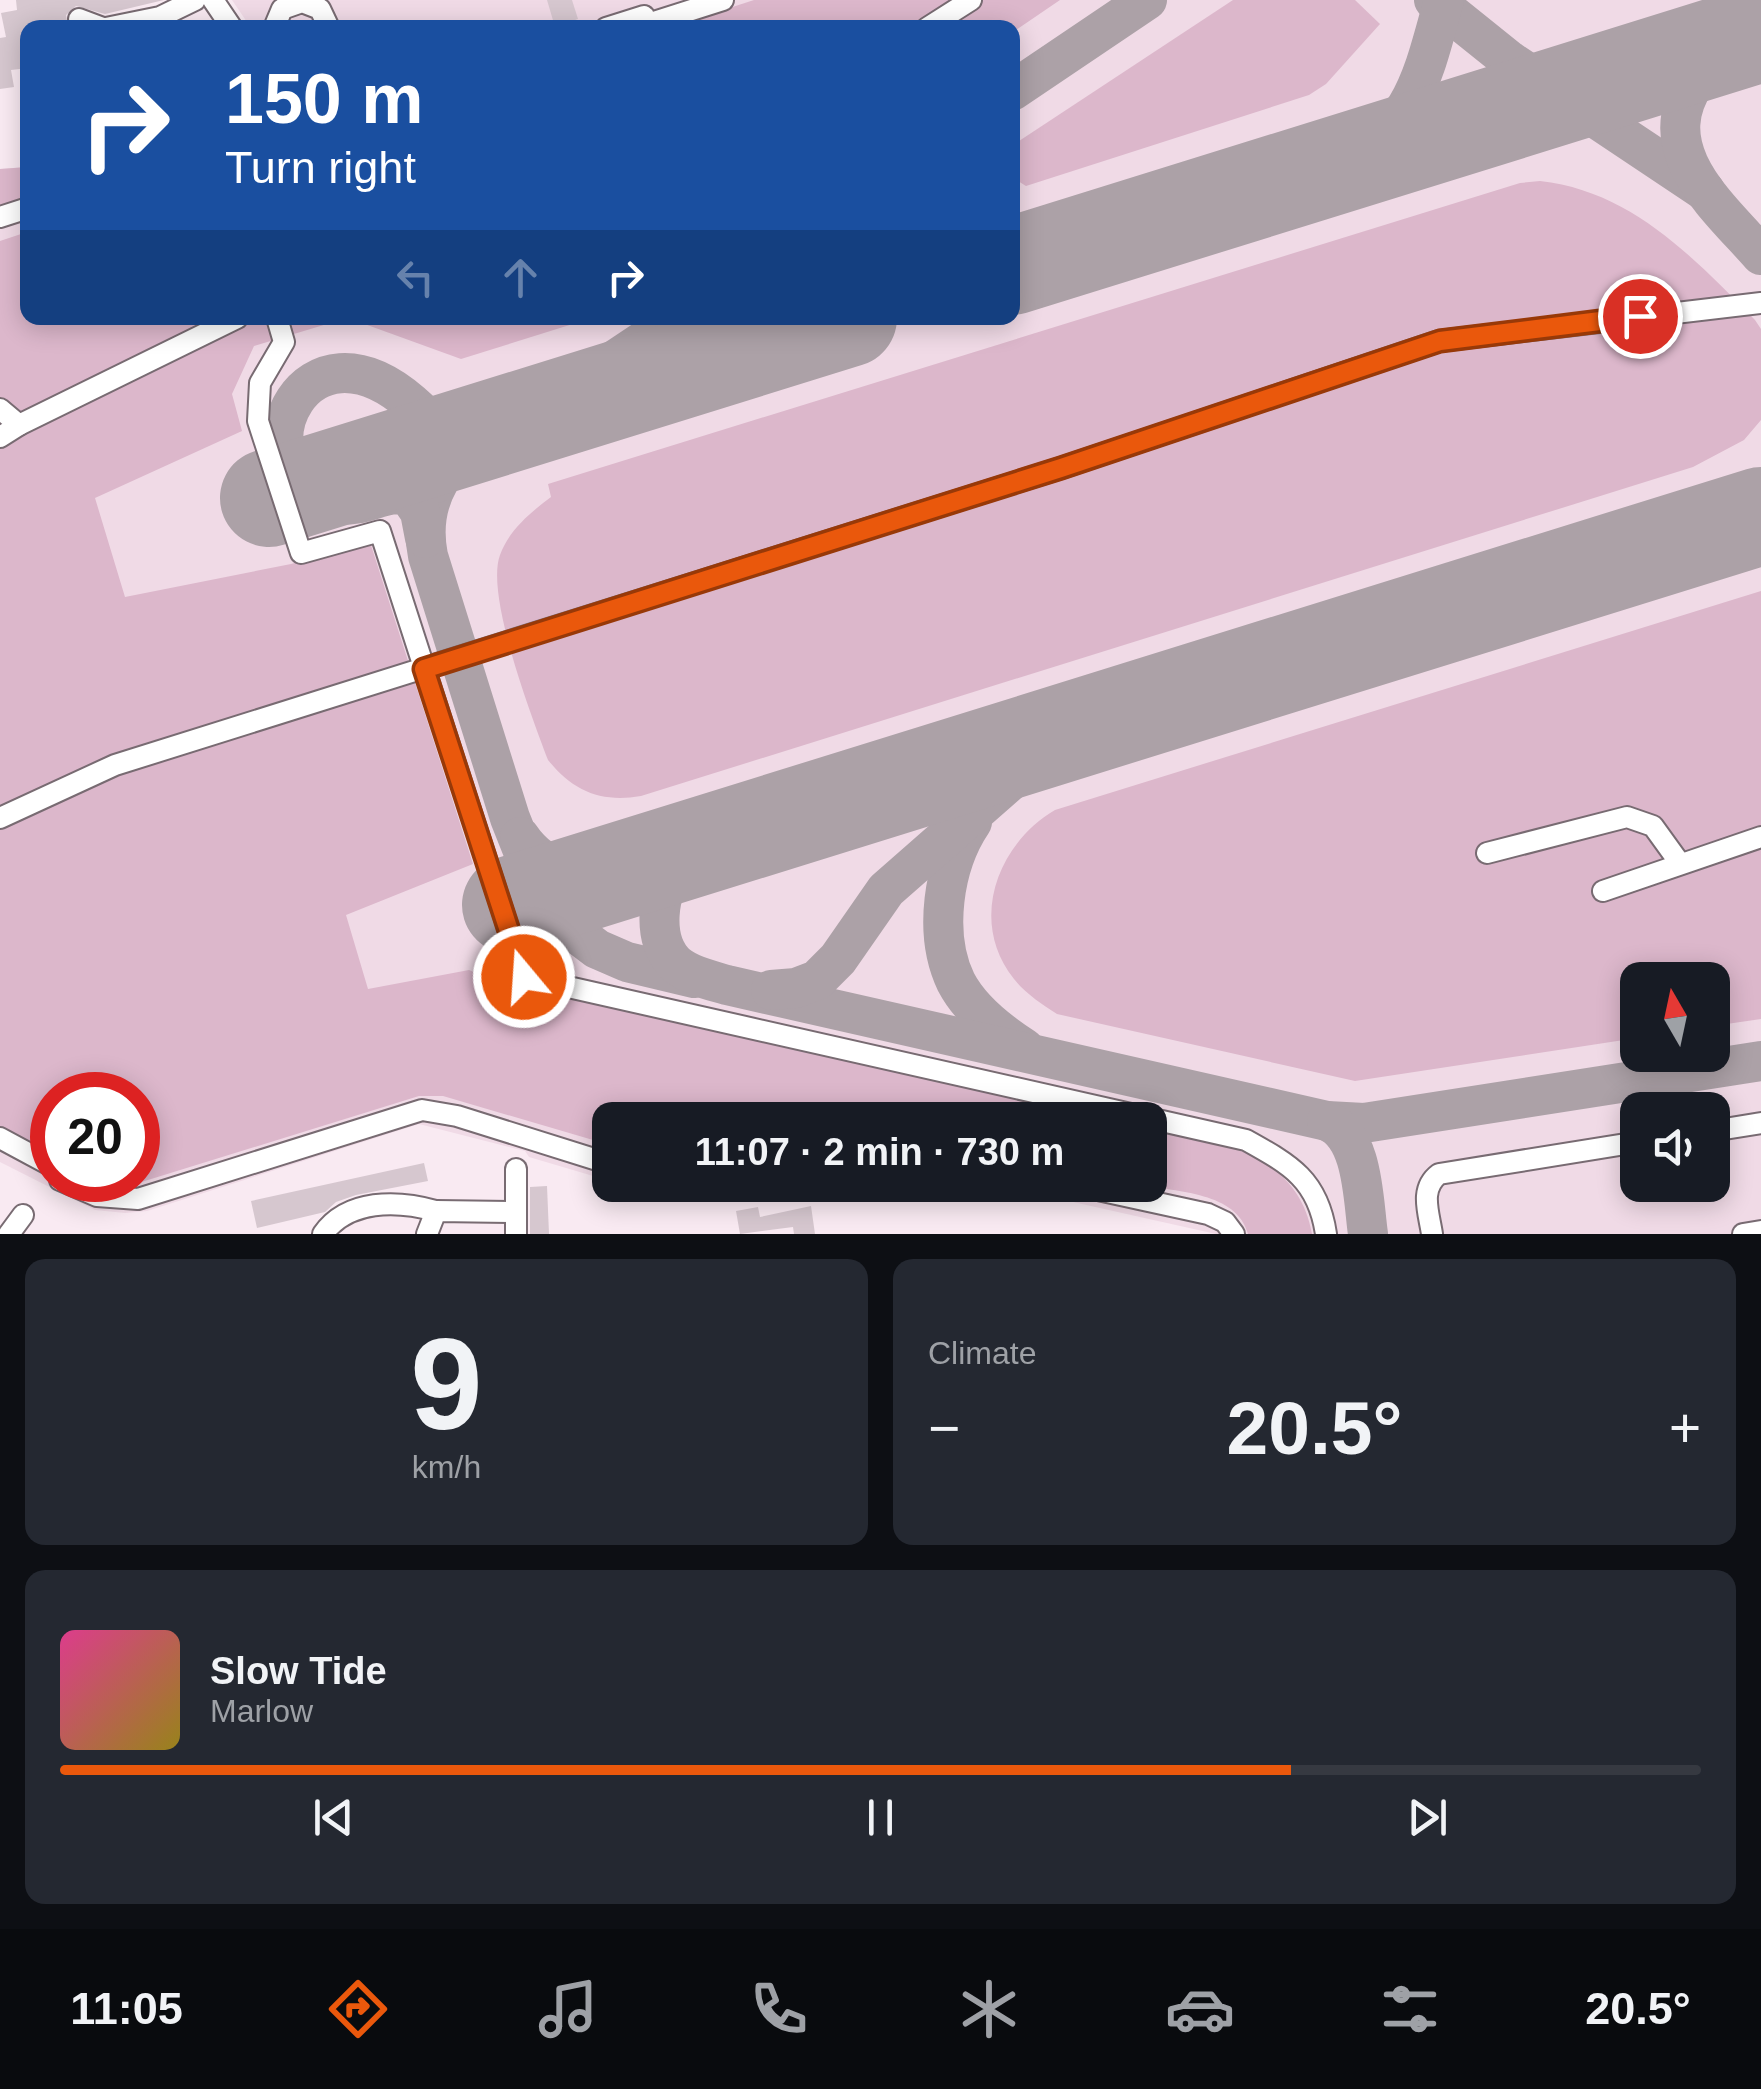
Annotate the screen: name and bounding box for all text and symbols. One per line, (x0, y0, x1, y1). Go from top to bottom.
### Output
icon: right (60, 60, 190, 190)
text: 150 m (225, 60, 423, 138)
text: Turn right (225, 142, 416, 193)
icon: left (388, 250, 443, 305)
icon: ahead (493, 250, 548, 305)
icon: right (598, 250, 653, 305)
pin (1598, 274, 1683, 359)
icon: arrive (1613, 289, 1668, 344)
position arrow (472, 925, 576, 1029)
north arrow (1620, 962, 1730, 1072)
map controls (1620, 962, 1730, 1202)
speed limit sign: 20 (30, 1072, 160, 1202)
button: sound (1620, 1092, 1730, 1202)
text: 11:07 · 2 min · 730 m (695, 1131, 1064, 1173)
text: 9 (410, 1311, 483, 1457)
text: Climate (928, 1335, 1036, 1371)
text: 20.5° (1227, 1386, 1402, 1470)
text: − (928, 1397, 960, 1459)
text: + (1669, 1397, 1701, 1459)
text: km/h (412, 1449, 481, 1485)
text: Slow Tide (210, 1650, 387, 1692)
text: Marlow (210, 1693, 313, 1729)
icon: previous (306, 1790, 361, 1845)
icon: pause (853, 1790, 908, 1845)
icon: next (1400, 1790, 1455, 1845)
icon: directions (323, 1974, 393, 2044)
icon: music (533, 1974, 603, 2044)
icon: phone (744, 1974, 814, 2044)
icon: climate (954, 1974, 1024, 2044)
icon: car (1165, 1974, 1235, 2044)
icon: filters (1375, 1974, 1445, 2044)
text: 11:05 (70, 1983, 183, 2034)
text: 20.5° (1585, 1983, 1691, 2034)

